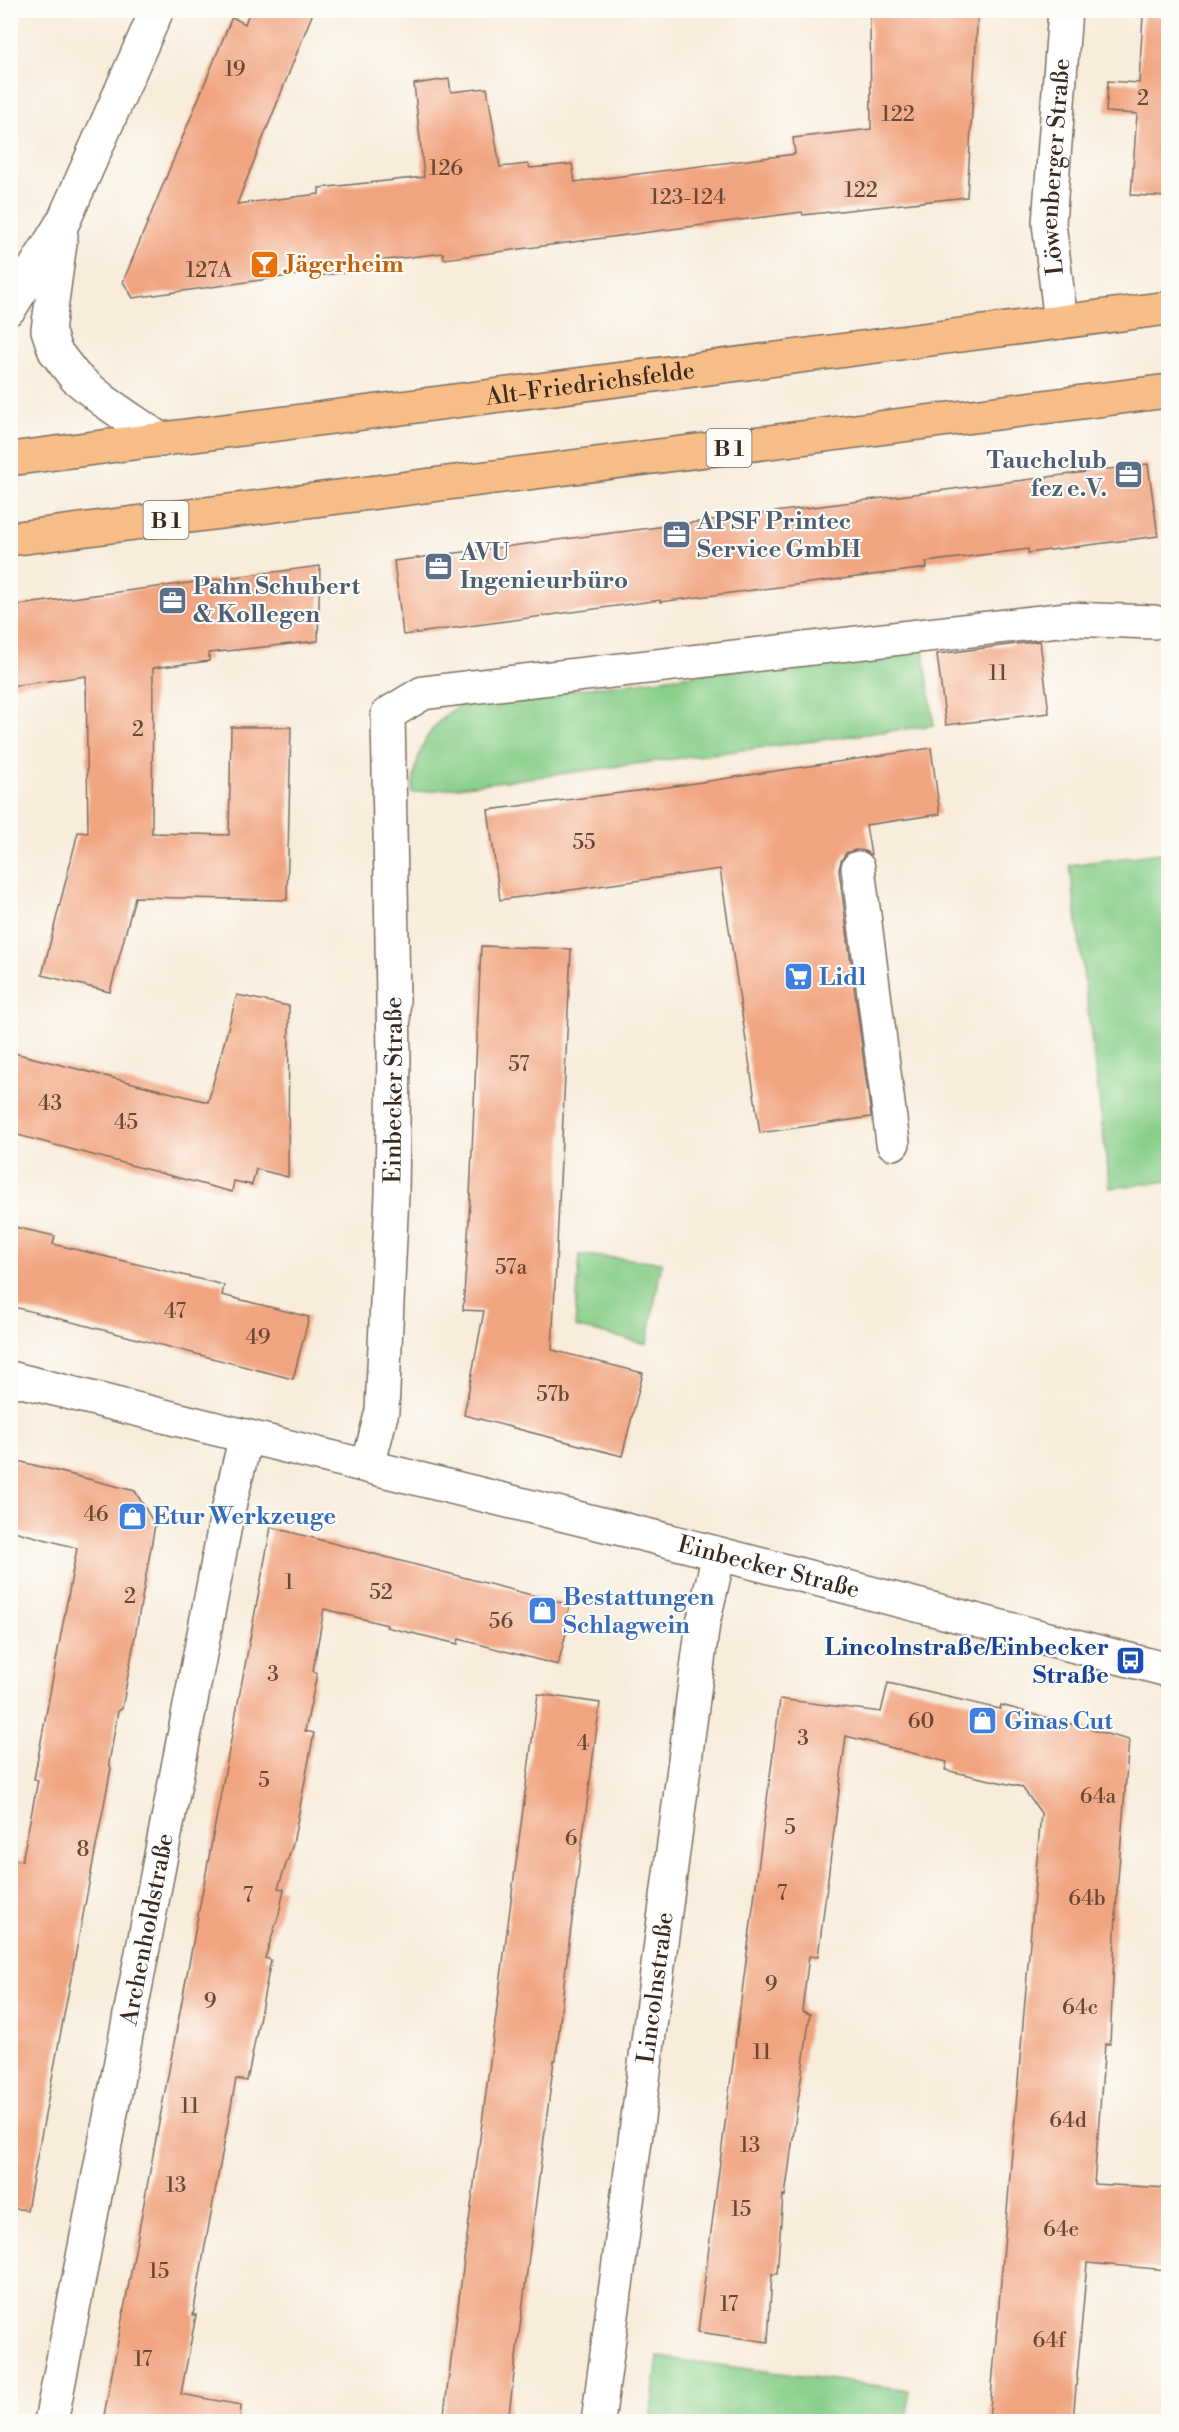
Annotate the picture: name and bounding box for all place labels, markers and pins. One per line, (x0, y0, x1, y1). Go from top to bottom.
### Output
bar icon: Jägerheim (249, 248, 281, 280)
place label: Jägerheim (283, 250, 404, 280)
place label: Tauchclub fez e.V. (986, 446, 1107, 504)
office icon: Tauchclub fez e.V. (1112, 458, 1144, 490)
place label: APSF Printec Service GmbH (696, 507, 861, 565)
office icon: APSF Printec Service GmbH (660, 519, 692, 551)
place label: AVU Ingenieurbüro (459, 538, 628, 596)
office icon: AVU Ingenieurbüro (423, 550, 455, 582)
place label: Pahn Schubert & Kollegen (193, 572, 360, 630)
office icon: Pahn Schubert & Kollegen (156, 584, 188, 616)
supermarket icon: Lidl (782, 961, 814, 993)
place label: Lidl (819, 963, 866, 993)
shop icon: Etur Werkzeuge (116, 1500, 148, 1532)
place label: Etur Werkzeuge (153, 1502, 336, 1532)
place label: Bestattungen Schlagwein (563, 1583, 715, 1641)
shop icon: Bestattungen Schlagwein (526, 1595, 558, 1627)
place label: Lincolnstraße/Einbecker Straße (825, 1633, 1109, 1691)
bus stop icon: Lincolnstraße/Einbecker Straße (1114, 1645, 1146, 1677)
shop icon: Ginas Cut (967, 1705, 999, 1737)
place label: Ginas Cut (1004, 1707, 1113, 1737)

